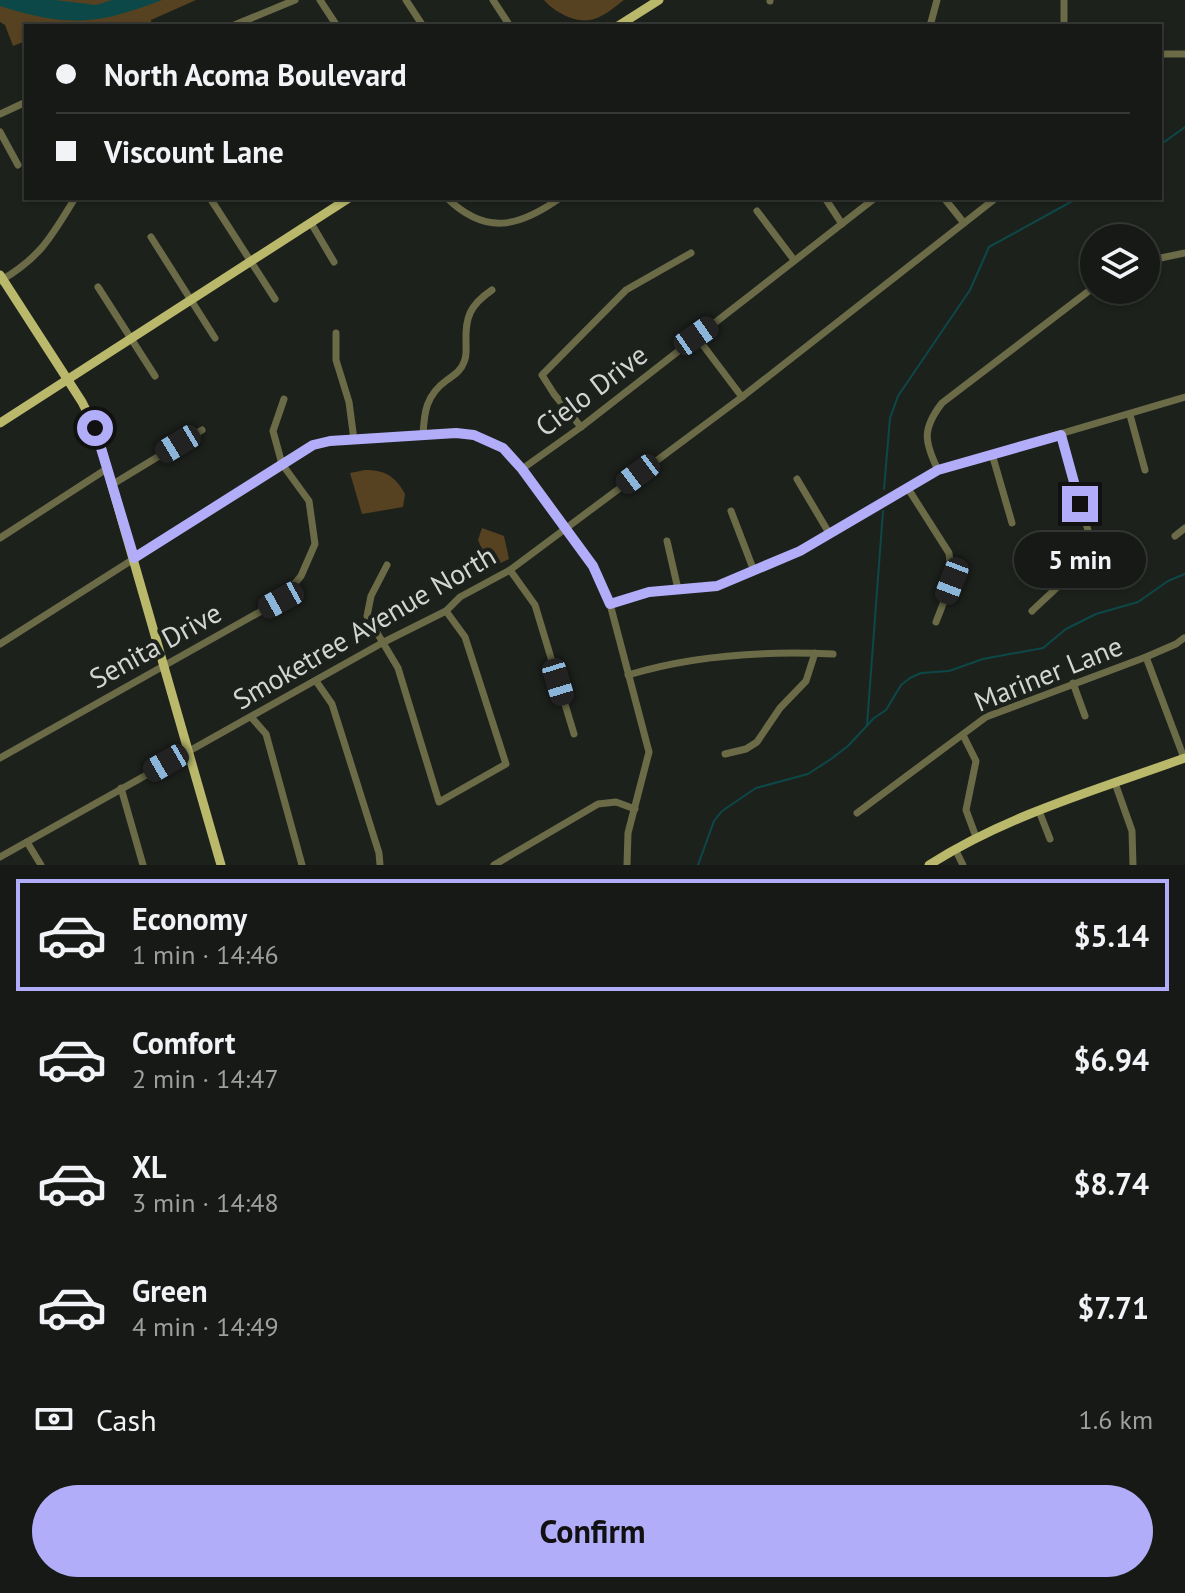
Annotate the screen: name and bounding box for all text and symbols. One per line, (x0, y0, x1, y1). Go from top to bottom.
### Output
text: North Acoma Boulevard (104, 55, 407, 94)
text: Viscount Lane (104, 132, 284, 171)
map controls (1080, 224, 1160, 304)
button: layers (1080, 224, 1160, 304)
car (669, 312, 723, 360)
street label: Cielo Drive (528, 336, 654, 444)
route start (77, 410, 113, 446)
car (151, 421, 205, 467)
car (612, 450, 664, 498)
route end (1062, 486, 1098, 522)
callout: 5 min (1014, 532, 1146, 588)
street label: Smoketree Avenue North (226, 537, 502, 717)
text: 5 min (1048, 543, 1112, 576)
car (932, 554, 972, 608)
car (254, 578, 308, 622)
street label: Senita Drive (82, 594, 228, 696)
street label: Mariner Lane (968, 626, 1128, 720)
car (540, 656, 576, 708)
car (139, 741, 193, 785)
icon: car (36, 899, 108, 971)
text: Economy (132, 899, 247, 938)
text: $5.14 (1074, 916, 1149, 955)
text: 1 min · 14:46 (132, 938, 279, 971)
icon: car (36, 1023, 108, 1095)
text: Comfort (132, 1023, 235, 1062)
text: $6.94 (1074, 1040, 1149, 1079)
text: 2 min · 14:47 (132, 1062, 279, 1095)
icon: car (36, 1147, 108, 1219)
text: XL (132, 1147, 166, 1186)
text: $8.74 (1074, 1164, 1149, 1203)
text: 3 min · 14:48 (132, 1186, 279, 1219)
icon: car (36, 1271, 108, 1343)
text: Green (132, 1271, 207, 1310)
text: $7.71 (1077, 1288, 1149, 1327)
text: 4 min · 14:49 (132, 1310, 279, 1343)
icon: cash (32, 1397, 76, 1441)
text: Cash (96, 1400, 157, 1439)
text: 1.6 km (1079, 1403, 1153, 1436)
button: Confirm (32, 1485, 1153, 1577)

